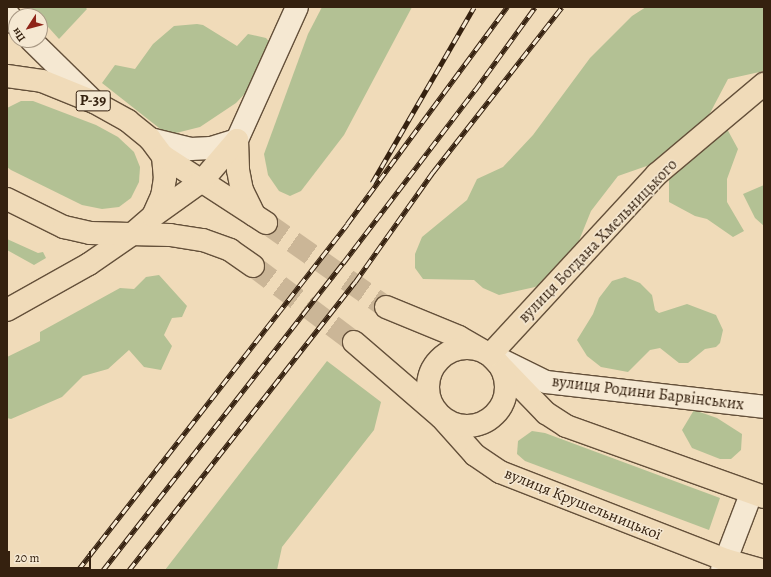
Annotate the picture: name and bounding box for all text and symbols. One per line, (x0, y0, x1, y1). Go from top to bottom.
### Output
north arrow (8, 8, 48, 48)
text: Пн (8, 25, 29, 45)
road number: Р-39 (75, 88, 111, 114)
street label: вулиця Богдана Хмельницького (515, 155, 681, 327)
street label: вулиця Родини Барвінських (551, 372, 745, 414)
street label: вулиця Крушельницької (502, 464, 664, 544)
scale bar (10, 543, 93, 569)
text: 20 m (15, 550, 39, 566)

